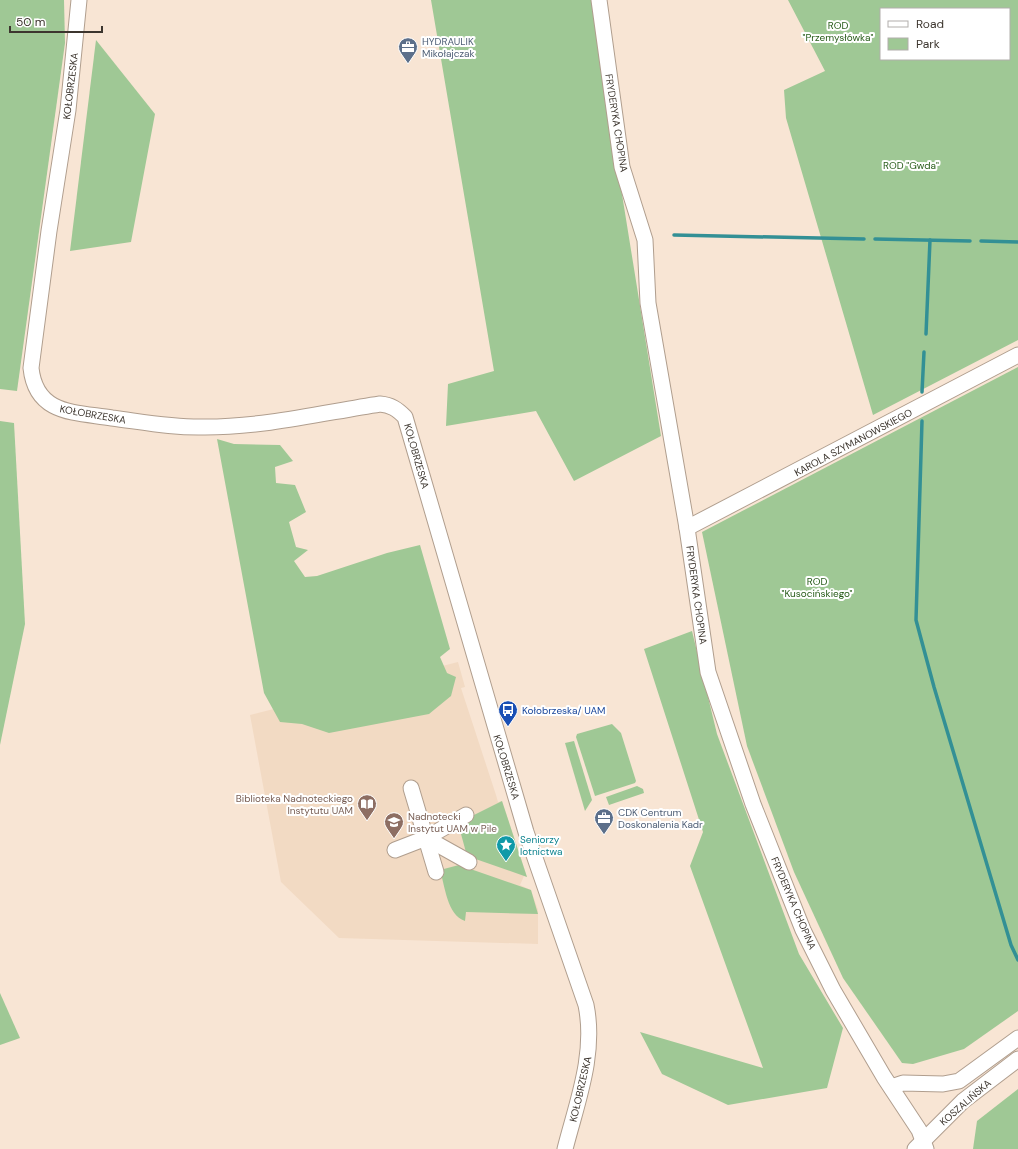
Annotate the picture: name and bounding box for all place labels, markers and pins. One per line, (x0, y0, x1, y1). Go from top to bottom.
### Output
place label: HYDRAULIK Mikołajczak (422, 35, 475, 60)
office icon: HYDRAULIK Mikołajczak (397, 36, 419, 64)
bus stop icon: Kołobrzeska/ UAM (497, 699, 519, 727)
place label: Kołobrzeska/ UAM (522, 704, 605, 717)
place label: Biblioteka Nadnoteckiego Instytutu UAM (236, 792, 353, 817)
library icon: Biblioteka Nadnoteckiego Instytutu UAM (356, 793, 378, 821)
place label: CDK Centrum Doskonalenia Kadr (618, 806, 703, 831)
office icon: CDK Centrum Doskonalenia Kadr (593, 807, 615, 835)
place label: Nadnotecki Instytut UAM w Pile (408, 810, 497, 835)
school or university icon: Nadnotecki Instytut UAM w Pile (383, 811, 405, 839)
place label: Seniorzy lotnictwa (520, 833, 562, 858)
place icon: Seniorzy lotnictwa (495, 834, 517, 862)

